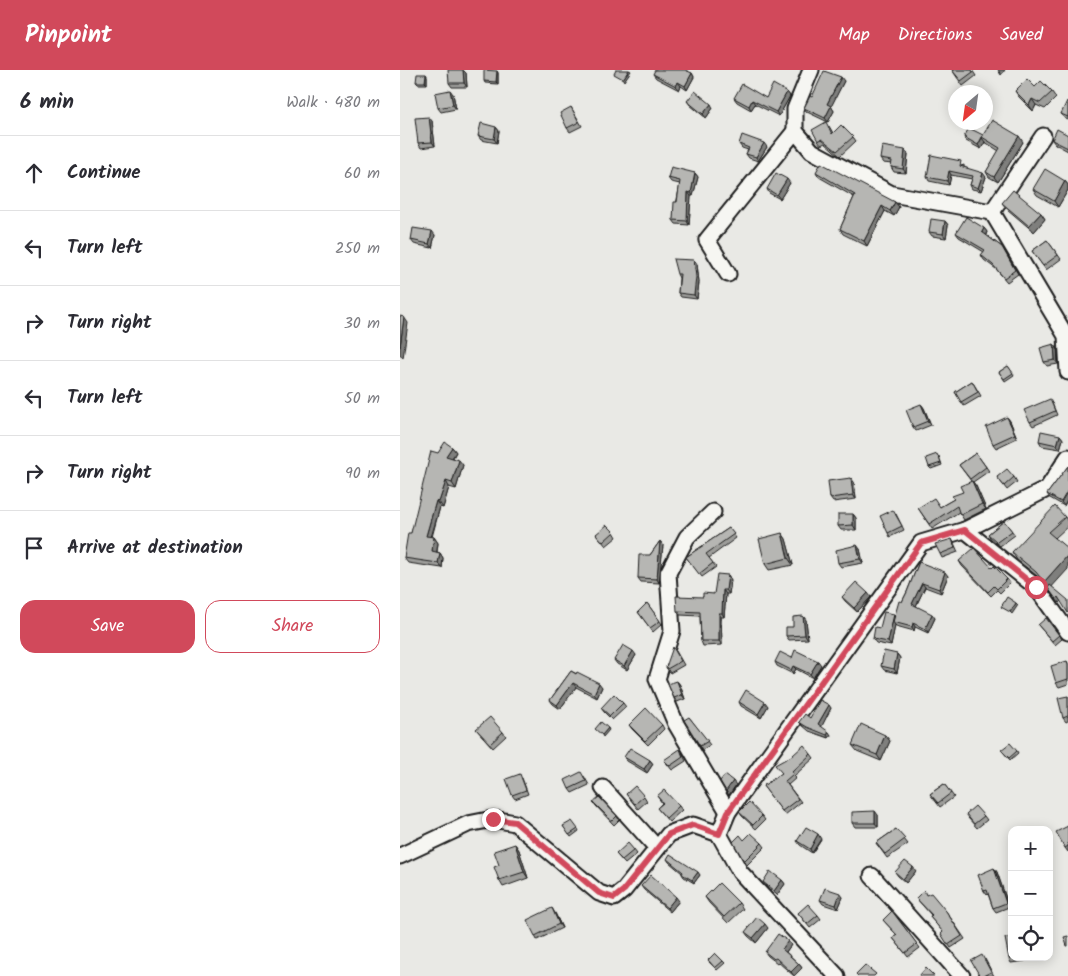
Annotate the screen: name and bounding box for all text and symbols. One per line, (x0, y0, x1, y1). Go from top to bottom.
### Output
text: Pinpoint (25, 16, 112, 55)
text: Map (838, 21, 870, 50)
text: Directions (898, 21, 972, 50)
text: Saved (1000, 21, 1043, 50)
north arrow (948, 85, 993, 130)
text: 6 min (20, 86, 74, 119)
text: Walk · 480 m (286, 90, 380, 115)
text: Continue (67, 158, 140, 188)
icon: ahead (20, 159, 48, 187)
text: 60 m (344, 161, 380, 186)
text: Turn left (67, 233, 142, 263)
icon: left (20, 234, 48, 262)
text: 250 m (335, 236, 380, 261)
text: Turn right (67, 308, 152, 338)
icon: right (20, 309, 48, 337)
text: 30 m (344, 311, 380, 336)
text: Turn left (67, 383, 142, 413)
icon: left (20, 384, 48, 412)
text: 50 m (344, 386, 380, 411)
text: Turn right (67, 458, 152, 488)
icon: right (20, 459, 48, 487)
text: 90 m (345, 461, 380, 486)
text: Arrive at destination (67, 533, 243, 563)
icon: arrive (20, 534, 48, 562)
route start (1025, 576, 1048, 599)
button: Save (20, 600, 195, 653)
button: Share (205, 600, 380, 653)
route end (482, 808, 505, 831)
map controls (1008, 826, 1053, 961)
button: + (1008, 826, 1053, 871)
button: − (1008, 871, 1053, 916)
button: locate (1008, 916, 1053, 961)

